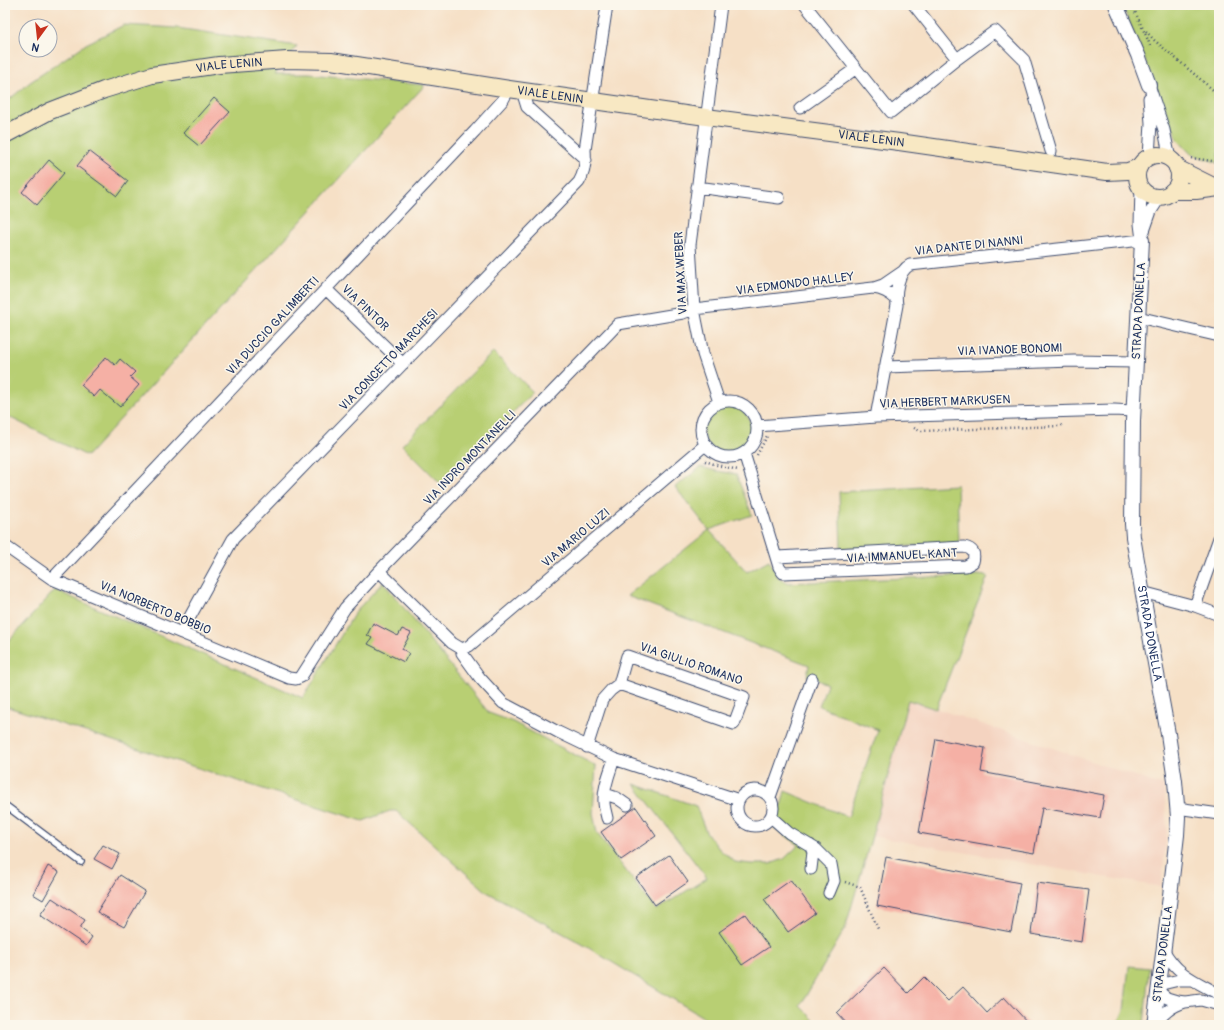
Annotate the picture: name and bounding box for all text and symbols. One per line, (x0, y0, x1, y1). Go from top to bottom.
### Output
north arrow (18, 18, 58, 58)
text: N (30, 40, 41, 54)
street label: VIALE LENIN (195, 54, 263, 76)
street label: VIALE LENIN (516, 83, 584, 107)
street label: VIALE LENIN (837, 127, 906, 150)
street label: VIA MAX WEBER (671, 231, 691, 315)
street label: VIA DANTE DI NANNI (914, 233, 1024, 259)
street label: STRADA DONELLA (1129, 262, 1149, 360)
street label: VIA EDMONDO HALLEY (735, 269, 855, 299)
street label: VIA DUCCIO GALIMBERTI (223, 274, 323, 378)
street label: VIA PINTOR (338, 282, 392, 334)
street label: VIA CONCETTO MARCHESI (336, 306, 442, 414)
street label: VIA IVANOE BONOMI (957, 341, 1063, 359)
street label: VIA HERBERT MARKUSEN (879, 392, 1011, 412)
street label: VIA INDRO MONTANELLI (421, 407, 519, 509)
street label: VIA MARIO LUZI (539, 505, 613, 571)
street label: VIA IMMANUEL KANT (846, 546, 958, 566)
street label: VIA NORBERTO BOBBIO (97, 578, 213, 638)
street label: STRADA DONELLA (1134, 584, 1166, 683)
street label: VIA GIULIO ROMANO (638, 639, 745, 689)
street label: STRADA DONELLA (1150, 905, 1176, 1003)

